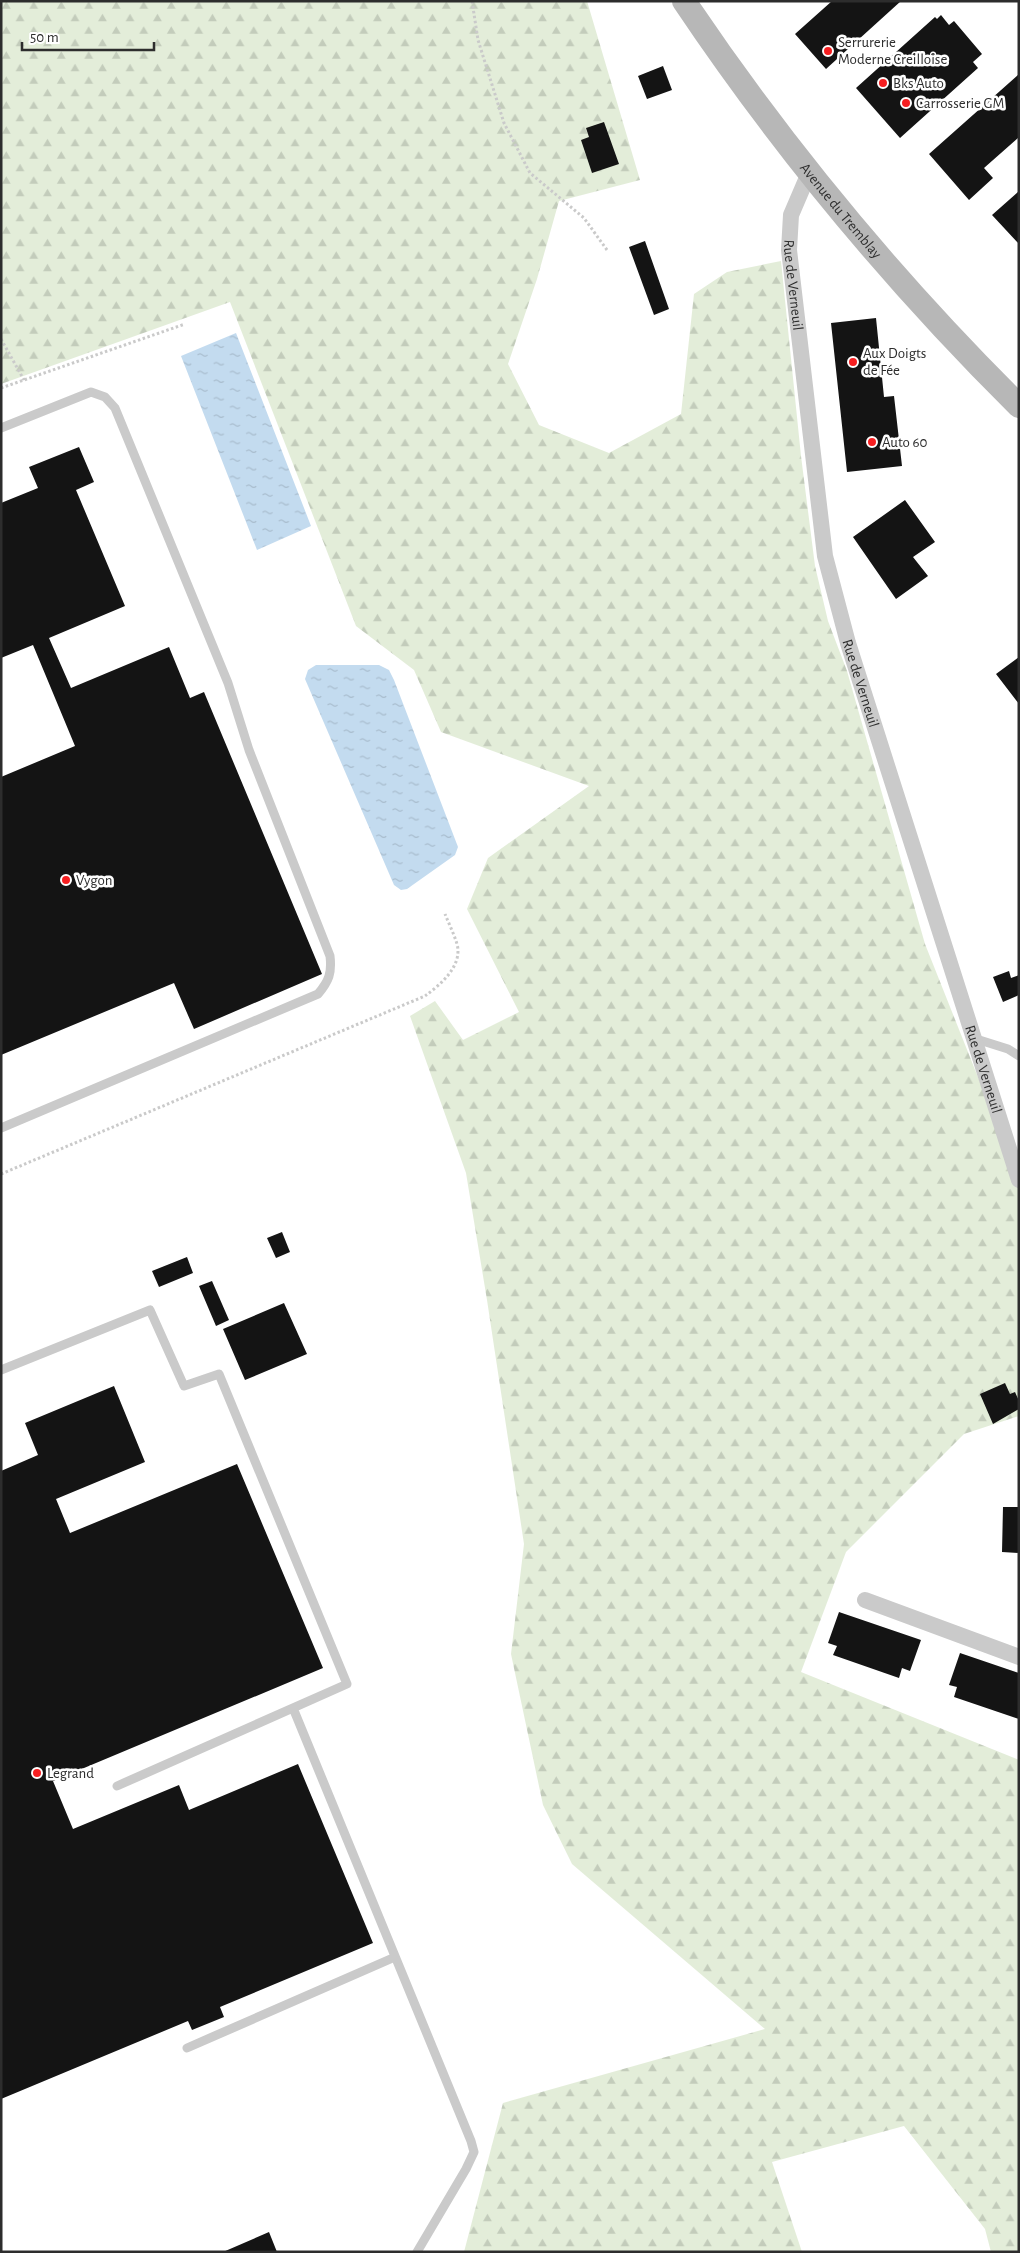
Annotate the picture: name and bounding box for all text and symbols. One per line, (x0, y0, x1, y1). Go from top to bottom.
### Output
scale bar (22, 20, 155, 52)
text: 50 m (30, 30, 59, 45)
place label: Serrurerie Moderne Creilloise (838, 35, 947, 67)
marker: Serrurerie Moderne Creilloise (822, 45, 834, 57)
place label: Bks Auto (893, 76, 944, 91)
marker: Bks Auto (877, 77, 889, 89)
place label: Carrosserie GM (916, 96, 1004, 111)
marker: Carrosserie GM (900, 97, 912, 109)
street label: Avenue du Tremblay (797, 160, 885, 262)
street label: Rue de Verneuil (781, 239, 805, 331)
place label: Aux Doigts de Fée (863, 346, 926, 378)
marker: Aux Doigts de Fée (847, 356, 859, 368)
place label: Auto 60 (882, 435, 927, 450)
marker: Auto 60 (866, 436, 878, 448)
street label: Rue de Verneuil (839, 637, 881, 729)
place label: Vygon (76, 873, 112, 888)
marker: Vygon (60, 874, 72, 886)
street label: Rue de Verneuil (962, 1023, 1004, 1115)
place label: Legrand (47, 1766, 94, 1781)
marker: Legrand (31, 1767, 43, 1779)

